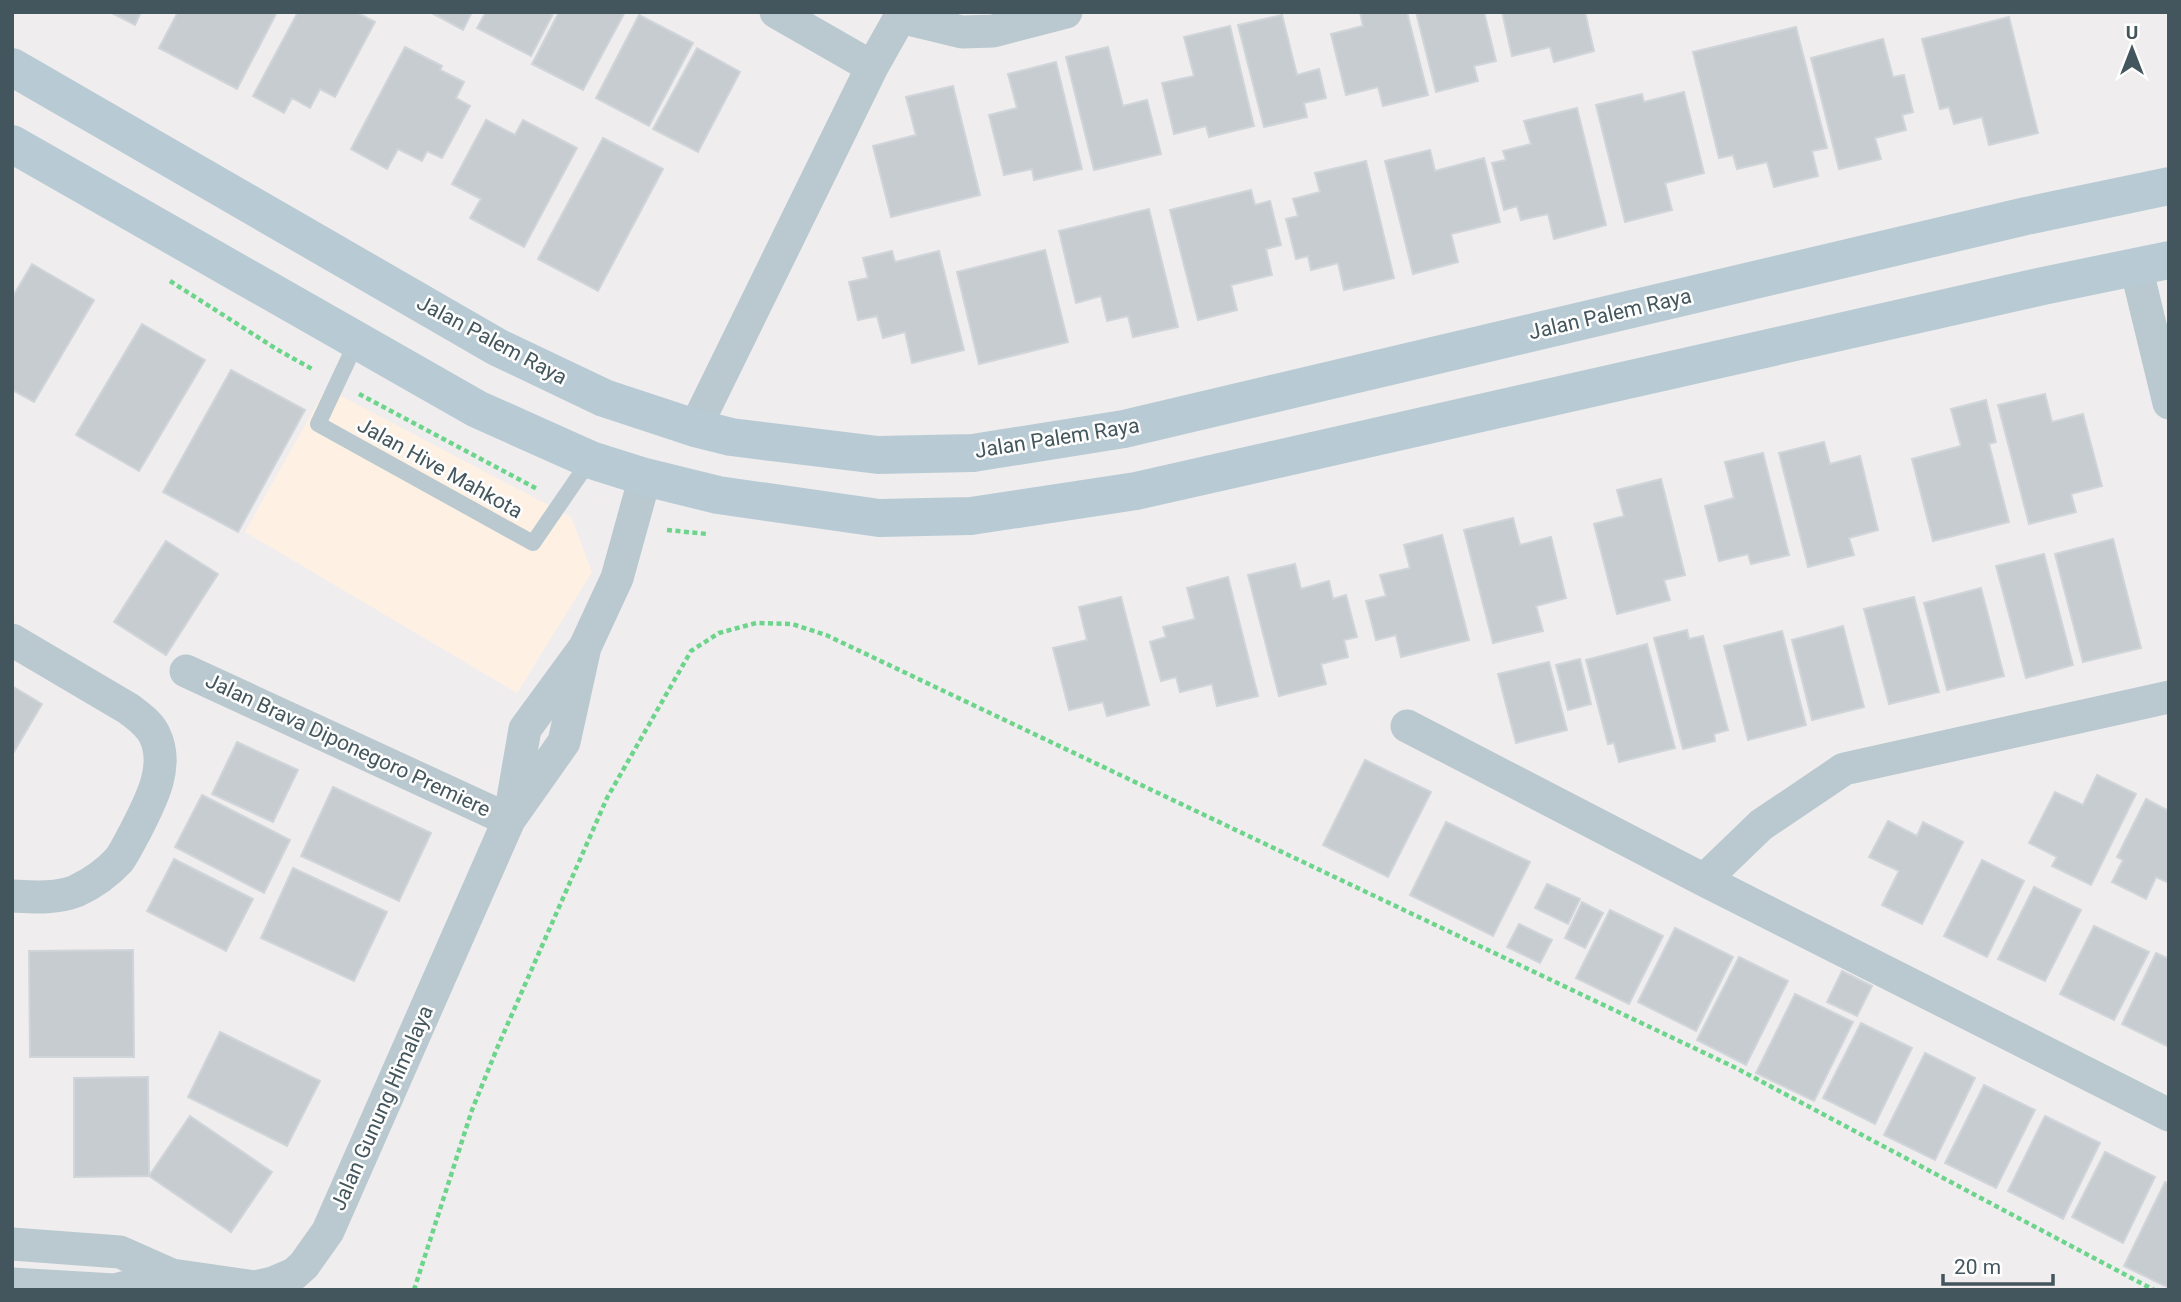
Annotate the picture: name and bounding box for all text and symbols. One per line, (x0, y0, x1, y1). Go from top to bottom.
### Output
north arrow (2097, 14, 2167, 84)
text: U (2126, 21, 2138, 44)
street label: Jalan Palem Raya (1526, 284, 1694, 344)
street label: Jalan Palem Raya (413, 290, 571, 390)
street label: Jalan Hive Mahkota (353, 413, 527, 523)
street label: Jalan Palem Raya (973, 413, 1141, 463)
street label: Jalan Brava Diponegoro Premiere (202, 668, 494, 822)
street label: Jalan Gunung Himalaya (326, 1002, 438, 1214)
scale bar (1943, 1242, 2053, 1286)
text: 20 m (1954, 1255, 2001, 1279)

